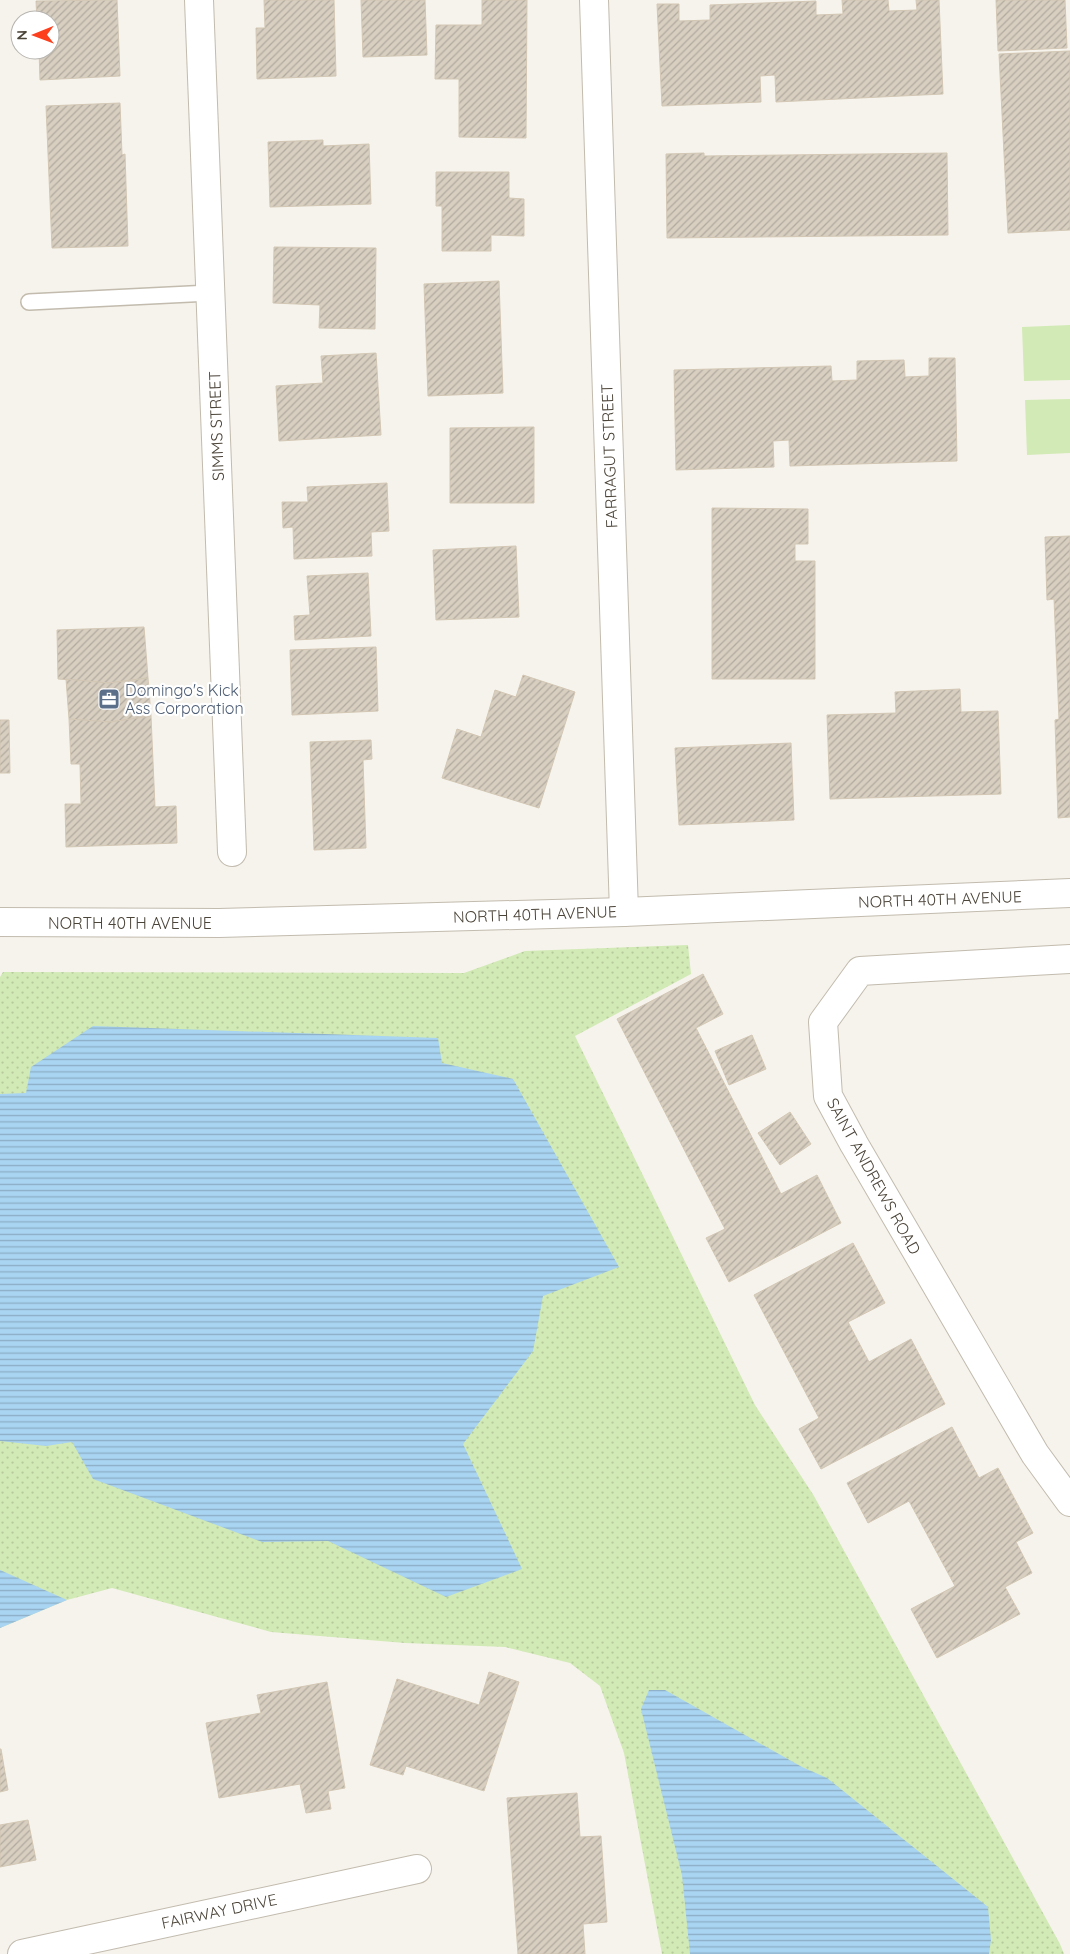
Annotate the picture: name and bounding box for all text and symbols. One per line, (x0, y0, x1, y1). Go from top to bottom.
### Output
north arrow (10, 10, 60, 60)
text: N (13, 30, 31, 41)
street label: SIMMS STREET (204, 370, 228, 481)
street label: FARRAGUT STREET (596, 383, 622, 529)
place label: Domingo's Kick Ass Corporation (125, 680, 244, 718)
office icon: Domingo's Kick Ass Corporation (97, 687, 121, 711)
street label: NORTH 40TH AVENUE (858, 886, 1022, 912)
street label: NORTH 40TH AVENUE (453, 901, 617, 927)
street label: NORTH 40TH AVENUE (48, 913, 212, 933)
street label: SAINT ANDREWS ROAD (823, 1094, 925, 1258)
street label: FAIRWAY DRIVE (159, 1889, 279, 1933)

